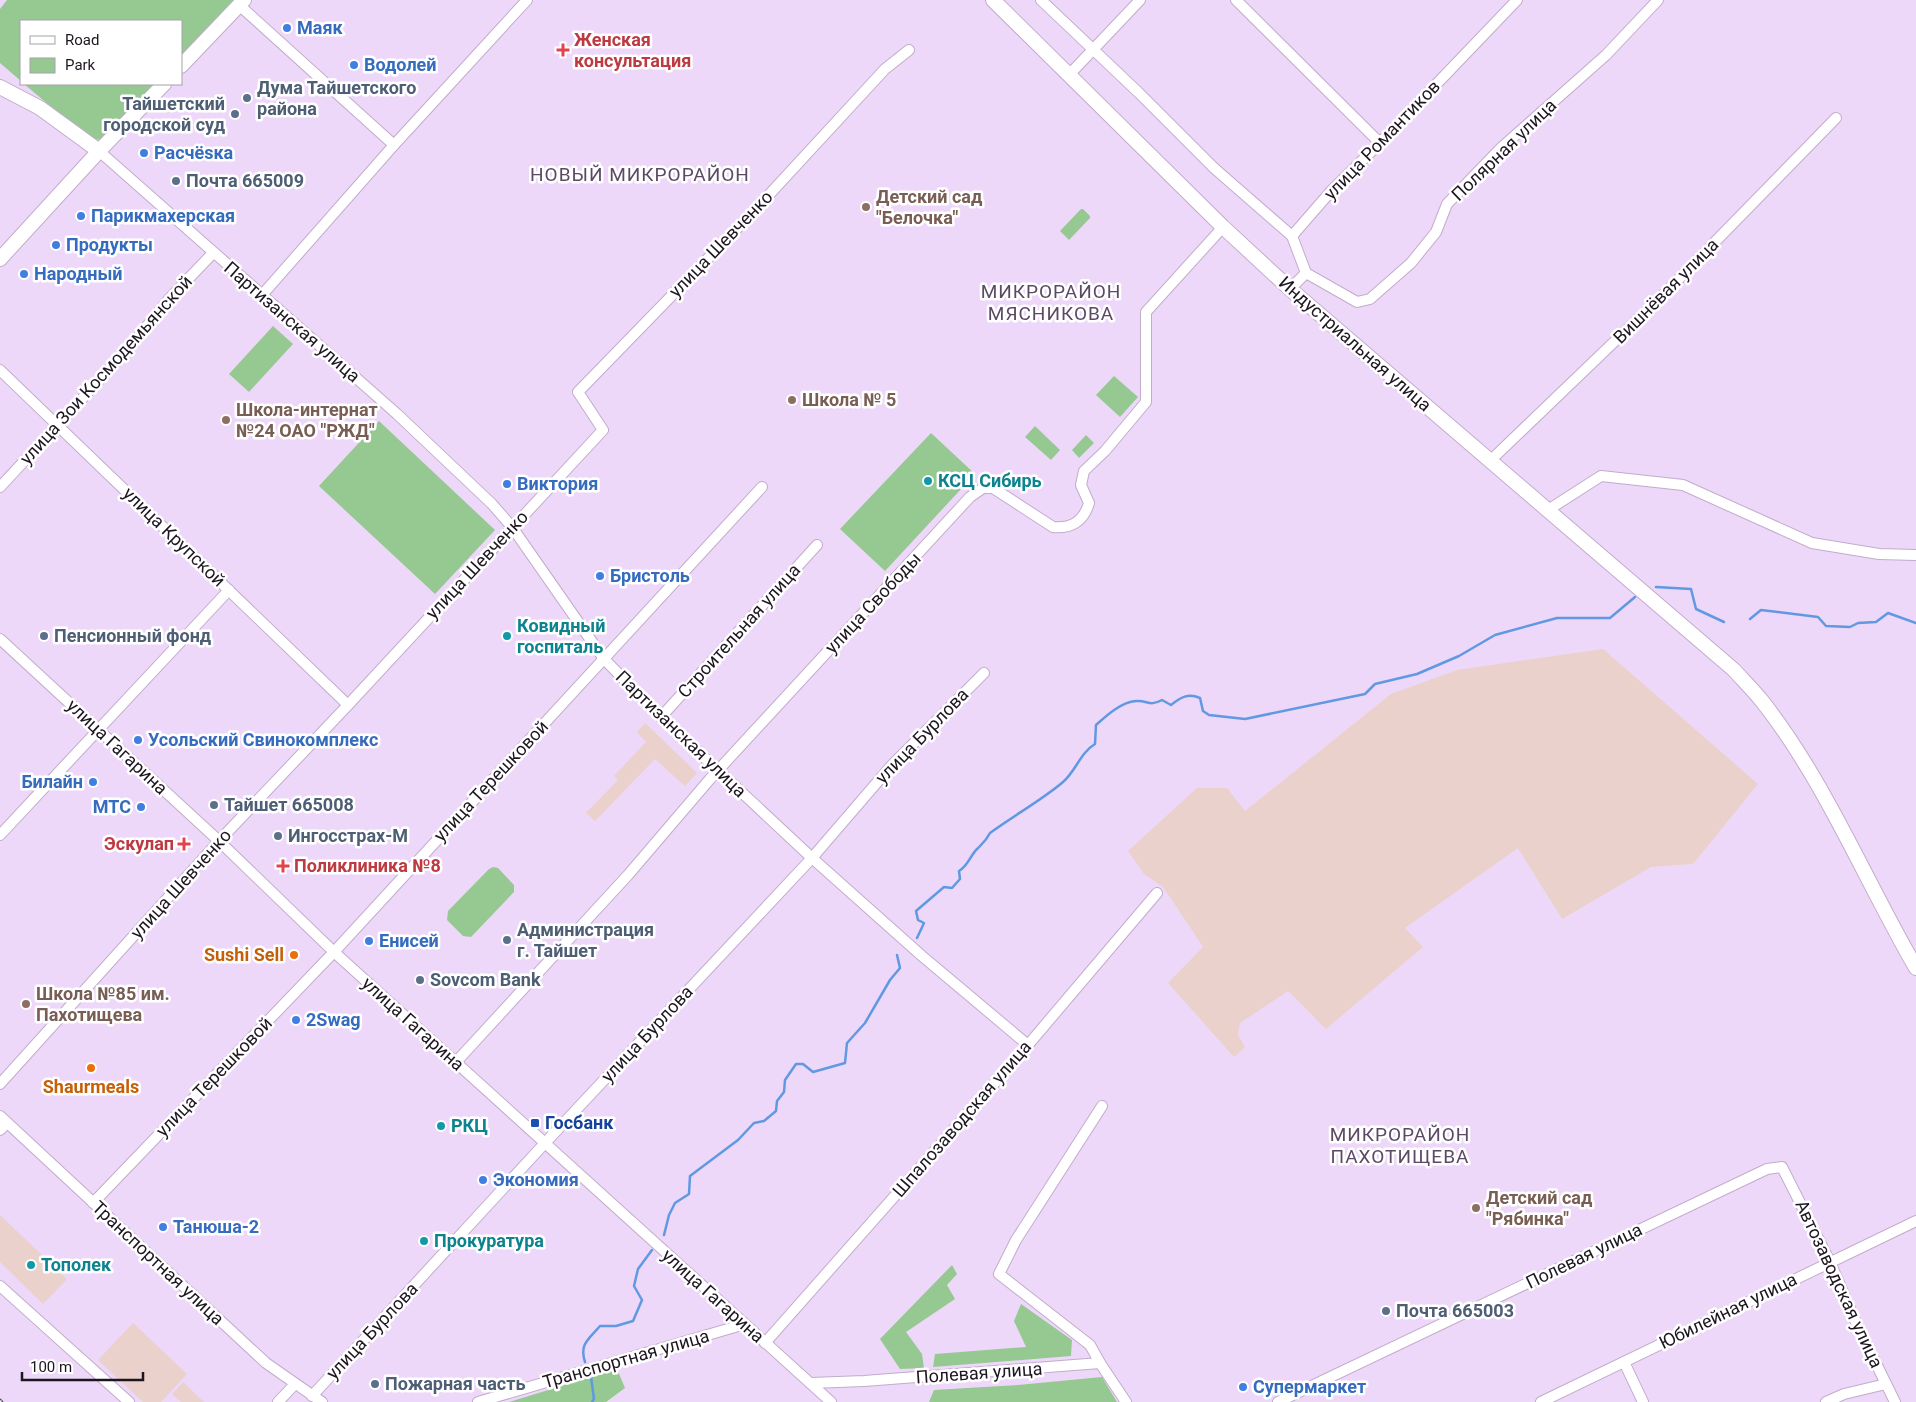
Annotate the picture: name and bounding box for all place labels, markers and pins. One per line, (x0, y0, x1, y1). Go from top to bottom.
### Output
place label: Маяк (297, 17, 343, 38)
marker: Маяк (281, 22, 293, 34)
place label: Женская консультация (574, 29, 691, 71)
marker: Женская консультация (556, 43, 570, 57)
place label: Водолей (364, 54, 437, 75)
marker: Водолей (348, 59, 360, 71)
place label: Дума Тайшетского района (257, 77, 416, 119)
marker: Дума Тайшетского района (241, 92, 253, 104)
place label: Тайшетский городской суд (103, 93, 226, 135)
marker: Тайшетский городской суд (229, 108, 241, 120)
place label: Расчёsка (154, 142, 234, 163)
marker: Расчёsка (138, 147, 150, 159)
place label: Почта 665009 (186, 170, 304, 191)
marker: Почта 665009 (170, 175, 182, 187)
place label: Детский сад "Белочка" (876, 186, 983, 228)
marker: Детский сад "Белочка" (860, 201, 872, 213)
place label: Парикмахерская (91, 205, 235, 226)
marker: Парикмахерская (75, 210, 87, 222)
place label: Продукты (66, 234, 153, 255)
marker: Продукты (50, 239, 62, 251)
place label: Народный (34, 263, 123, 284)
marker: Народный (18, 268, 30, 280)
place label: Школа № 5 (802, 389, 896, 410)
marker: Школа № 5 (786, 394, 798, 406)
place label: Школа-интернат №24 ОАО "РЖД" (236, 399, 378, 441)
marker: Школа-интернат №24 ОАО "РЖД" (220, 414, 232, 426)
place label: КСЦ Сибирь (938, 470, 1042, 491)
place label: Виктория (517, 473, 598, 494)
marker: КСЦ Сибирь (922, 475, 934, 487)
marker: Виктория (501, 478, 513, 490)
place label: Бристоль (610, 565, 690, 586)
marker: Бристоль (594, 570, 606, 582)
place label: Ковидный госпиталь (517, 615, 605, 657)
place label: Пенсионный фонд (54, 625, 212, 646)
marker: Пенсионный фонд (38, 630, 50, 642)
marker: Ковидный госпиталь (501, 630, 513, 642)
place label: Усольский Свинокомплекс (148, 729, 378, 750)
marker: Усольский Свинокомплекс (132, 734, 144, 746)
place label: Билайн (22, 771, 83, 792)
marker: Билайн (87, 776, 99, 788)
place label: Тайшет 665008 (224, 794, 354, 815)
place label: МТС (93, 796, 131, 817)
marker: Тайшет 665008 (208, 799, 220, 811)
marker: МТС (135, 801, 147, 813)
place label: Ингосстрах-М (288, 825, 408, 846)
marker: Ингосстрах-М (272, 830, 284, 842)
place label: Эскулап (104, 833, 174, 854)
marker: Эскулап (178, 838, 190, 850)
place label: Поликлиника №8 (294, 855, 441, 876)
marker: Поликлиника №8 (276, 859, 290, 873)
place label: Администрация г. Тайшет (517, 919, 654, 961)
place label: Енисей (379, 930, 439, 951)
marker: Администрация г. Тайшет (501, 934, 513, 946)
marker: Енисей (363, 935, 375, 947)
place label: Sushi Sell (204, 944, 284, 965)
marker: Sushi Sell (288, 949, 300, 961)
place label: Sovcom Bank (430, 969, 541, 990)
marker: Sovcom Bank (414, 974, 426, 986)
place label: Школа №85 им. Пахотищева (36, 983, 170, 1025)
marker: Школа №85 им. Пахотищева (20, 998, 32, 1010)
place label: 2Swag (306, 1009, 361, 1030)
marker: 2Swag (290, 1014, 302, 1026)
marker: Shaurmeals (85, 1062, 97, 1074)
place label: Shaurmeals (43, 1076, 139, 1097)
place label: Госбанк (545, 1112, 614, 1133)
place label: РКЦ (451, 1115, 488, 1136)
marker: Госбанк (529, 1117, 541, 1129)
marker: РКЦ (435, 1120, 447, 1132)
place label: Экономия (493, 1169, 579, 1190)
marker: Экономия (477, 1174, 489, 1186)
place label: Детский сад "Рябинка" (1486, 1187, 1593, 1229)
marker: Детский сад "Рябинка" (1470, 1202, 1482, 1214)
place label: Танюша-2 (173, 1216, 259, 1237)
marker: Танюша-2 (157, 1221, 169, 1233)
place label: Прокуратура (434, 1230, 544, 1251)
marker: Прокуратура (418, 1235, 430, 1247)
place label: Тополек (41, 1254, 112, 1275)
marker: Тополек (25, 1259, 37, 1271)
place label: Почта 665003 (1396, 1300, 1514, 1321)
marker: Почта 665003 (1380, 1305, 1392, 1317)
place label: Пожарная часть (385, 1373, 525, 1394)
place label: Супермаркет (1253, 1376, 1366, 1397)
marker: Пожарная часть (369, 1378, 381, 1390)
marker: Супермаркет (1237, 1381, 1249, 1393)

